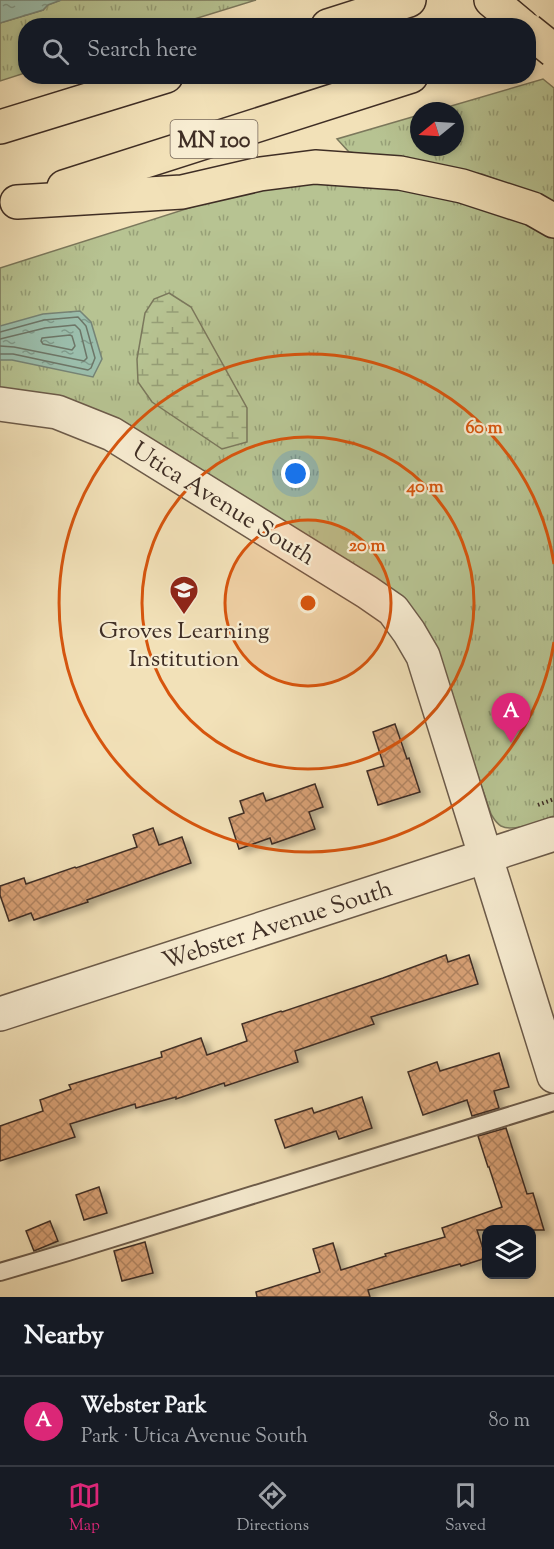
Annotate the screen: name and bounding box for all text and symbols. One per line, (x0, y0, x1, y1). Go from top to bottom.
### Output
search box (18, 18, 536, 84)
icon: search (39, 35, 72, 68)
text: Search here (87, 35, 197, 67)
north arrow (410, 102, 464, 156)
road number: MN 100 (170, 120, 258, 158)
text: 60 m (465, 416, 503, 442)
street label: Utica Avenue South (125, 435, 321, 575)
your location (281, 459, 310, 488)
text: 40 m (405, 475, 444, 501)
text: 20 m (349, 534, 385, 560)
school or university icon: Groves Learning Institution (168, 574, 200, 616)
centre of rings (298, 593, 318, 613)
place label: Groves Learning Institution (99, 615, 270, 677)
pin: A (492, 694, 530, 743)
street label: Webster Avenue South (158, 873, 397, 979)
map controls (482, 1225, 536, 1279)
button: layers (482, 1225, 536, 1279)
text: Nearby (24, 1318, 104, 1355)
text: Webster Park (81, 1391, 207, 1423)
text: A (35, 1407, 52, 1436)
text: 80 m (489, 1407, 530, 1436)
text: Park · Utica Avenue South (81, 1423, 308, 1452)
tab: Map (68, 1479, 101, 1538)
tab: Directions (237, 1479, 309, 1538)
tab: Saved (445, 1479, 486, 1538)

